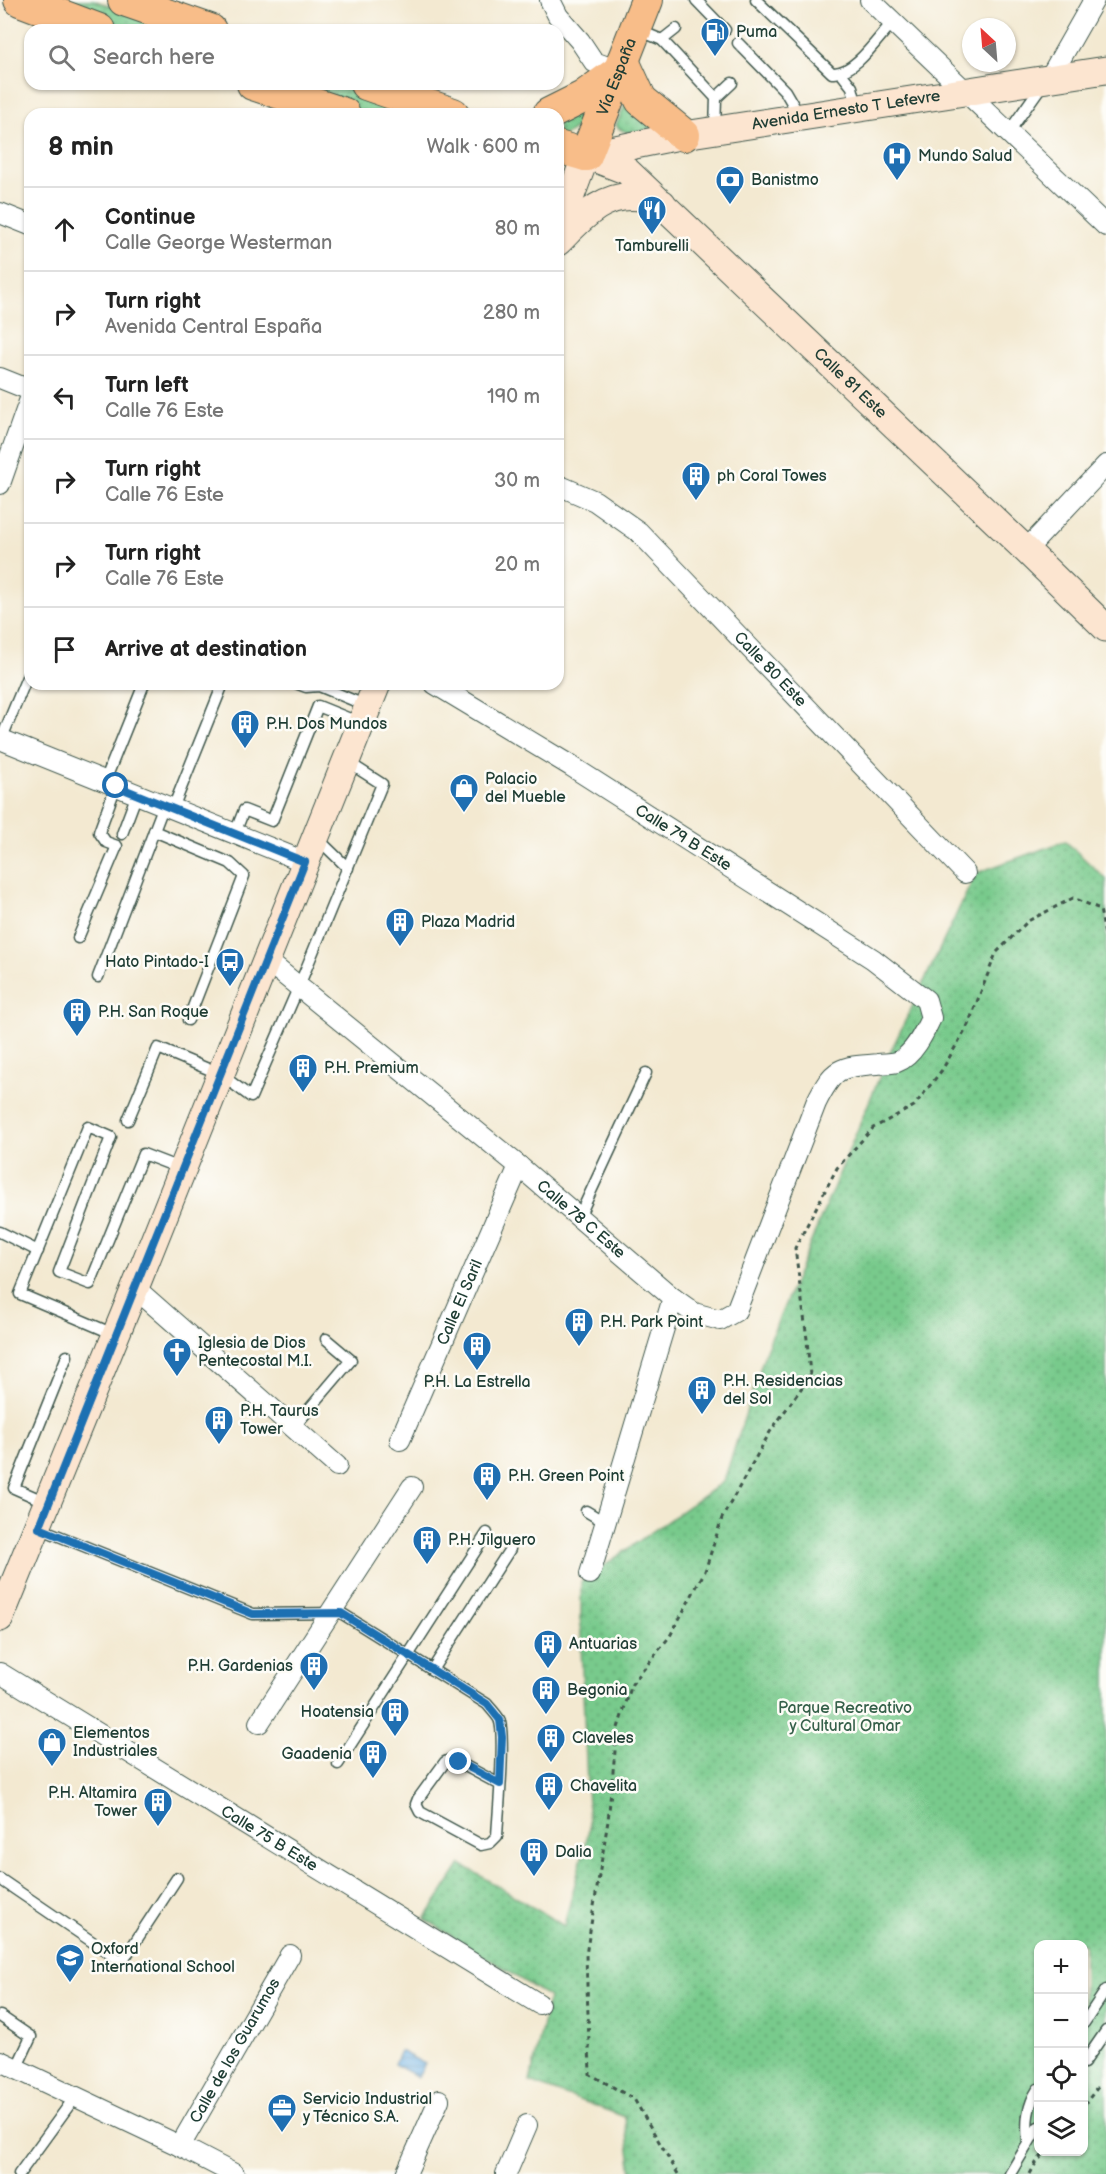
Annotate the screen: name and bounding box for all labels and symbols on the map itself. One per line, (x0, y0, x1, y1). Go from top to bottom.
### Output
fuel station icon: Puma (699, 16, 731, 58)
north arrow (962, 18, 1016, 72)
place label: Puma (736, 23, 777, 42)
street label: Vía España (593, 35, 641, 118)
street label: Avenida Ernesto T Lefevre (750, 86, 942, 134)
hospital icon: Mundo Salud (881, 140, 913, 182)
place label: Mundo Salud (918, 147, 1012, 166)
bank icon: Banistmo (714, 164, 746, 206)
place label: Banistmo (751, 171, 819, 190)
restaurant icon: Tamburelli (636, 194, 668, 236)
place label: Tamburelli (615, 237, 689, 256)
street label: Calle 81 Este (810, 344, 891, 423)
building icon: ph Coral Towes (680, 460, 712, 502)
place label: ph Coral Towes (717, 467, 827, 486)
street label: Calle 80 Este (730, 628, 811, 711)
building icon: P.H. Dos Mundos (229, 708, 261, 750)
place label: P.H. Dos Mundos (266, 715, 387, 734)
place label: Palacio del Mueble (485, 770, 566, 807)
route start (102, 772, 128, 798)
shop icon: Palacio del Mueble (448, 772, 480, 814)
street label: Calle 79 B Este (631, 801, 735, 875)
building icon: Plaza Madrid (384, 906, 416, 948)
place label: Plaza Madrid (421, 913, 515, 932)
bus stop icon: Hato Pintado-I (214, 946, 246, 988)
place label: Hato Pintado-I (105, 953, 209, 972)
building icon: P.H. San Roque (61, 996, 93, 1038)
place label: P.H. San Roque (98, 1003, 209, 1022)
building icon: P.H. Premium (287, 1052, 319, 1094)
place label: P.H. Premium (324, 1059, 419, 1078)
street label: Calle 78 C Este (533, 1176, 630, 1263)
street label: Calle El Saril (433, 1257, 487, 1348)
building icon: P.H. Park Point (563, 1306, 595, 1348)
place label: P.H. Park Point (600, 1313, 703, 1332)
building icon: P.H. La Estrella (461, 1330, 493, 1372)
place label: Iglesia de Dios Pentecostal M.I. (198, 1334, 312, 1371)
church icon: Iglesia de Dios Pentecostal M.I. (161, 1336, 193, 1378)
place label: P.H. Residencias del Sol (723, 1372, 843, 1409)
place label: P.H. La Estrella (423, 1373, 531, 1392)
building icon: P.H. Residencias del Sol (686, 1374, 718, 1416)
place label: P.H. Taurus Tower (240, 1402, 319, 1439)
building icon: P.H. Taurus Tower (203, 1404, 235, 1446)
building icon: P.H. Green Point (471, 1460, 503, 1502)
place label: P.H. Green Point (508, 1467, 625, 1486)
building icon: P.H. Jilguero (411, 1524, 443, 1566)
place label: P.H. Jilguero (448, 1531, 536, 1550)
building icon: Antuarias (532, 1628, 564, 1670)
place label: Antuarias (569, 1635, 637, 1654)
building icon: P.H. Gardenias (298, 1650, 330, 1692)
place label: P.H. Gardenias (188, 1657, 293, 1676)
building icon: Begonia (530, 1674, 562, 1716)
place label: Begonia (567, 1681, 628, 1700)
building icon: Hoatensia (379, 1696, 411, 1738)
park label: Parque Recreativo y Cultural Omar (778, 1699, 912, 1736)
place label: Hoatensia (300, 1703, 374, 1722)
building icon: Claveles (535, 1722, 567, 1764)
place label: Elementos Industriales (73, 1724, 157, 1761)
shop icon: Elementos Industriales (36, 1726, 68, 1768)
place label: Claveles (572, 1729, 634, 1748)
building icon: Gaadenia (357, 1738, 389, 1780)
place label: Gaadenia (281, 1745, 352, 1764)
route end (445, 1748, 471, 1774)
building icon: Chavelita (533, 1770, 565, 1812)
place label: Chavelita (570, 1777, 637, 1796)
place label: P.H. Altamira Tower (48, 1784, 137, 1821)
building icon: P.H. Altamira Tower (142, 1786, 174, 1828)
street label: Calle 75 B Este (217, 1801, 322, 1875)
building icon: Dalia (518, 1836, 550, 1878)
place label: Dalia (555, 1843, 592, 1862)
place label: Oxford International School (91, 1940, 235, 1977)
school or university icon: Oxford International School (54, 1942, 86, 1984)
street label: Calle de los Guarumos (186, 1975, 284, 2127)
place label: Servicio Industrial y Técnico S.A. (302, 2090, 432, 2127)
office icon: Servicio Industrial y Técnico S.A. (266, 2092, 298, 2134)

